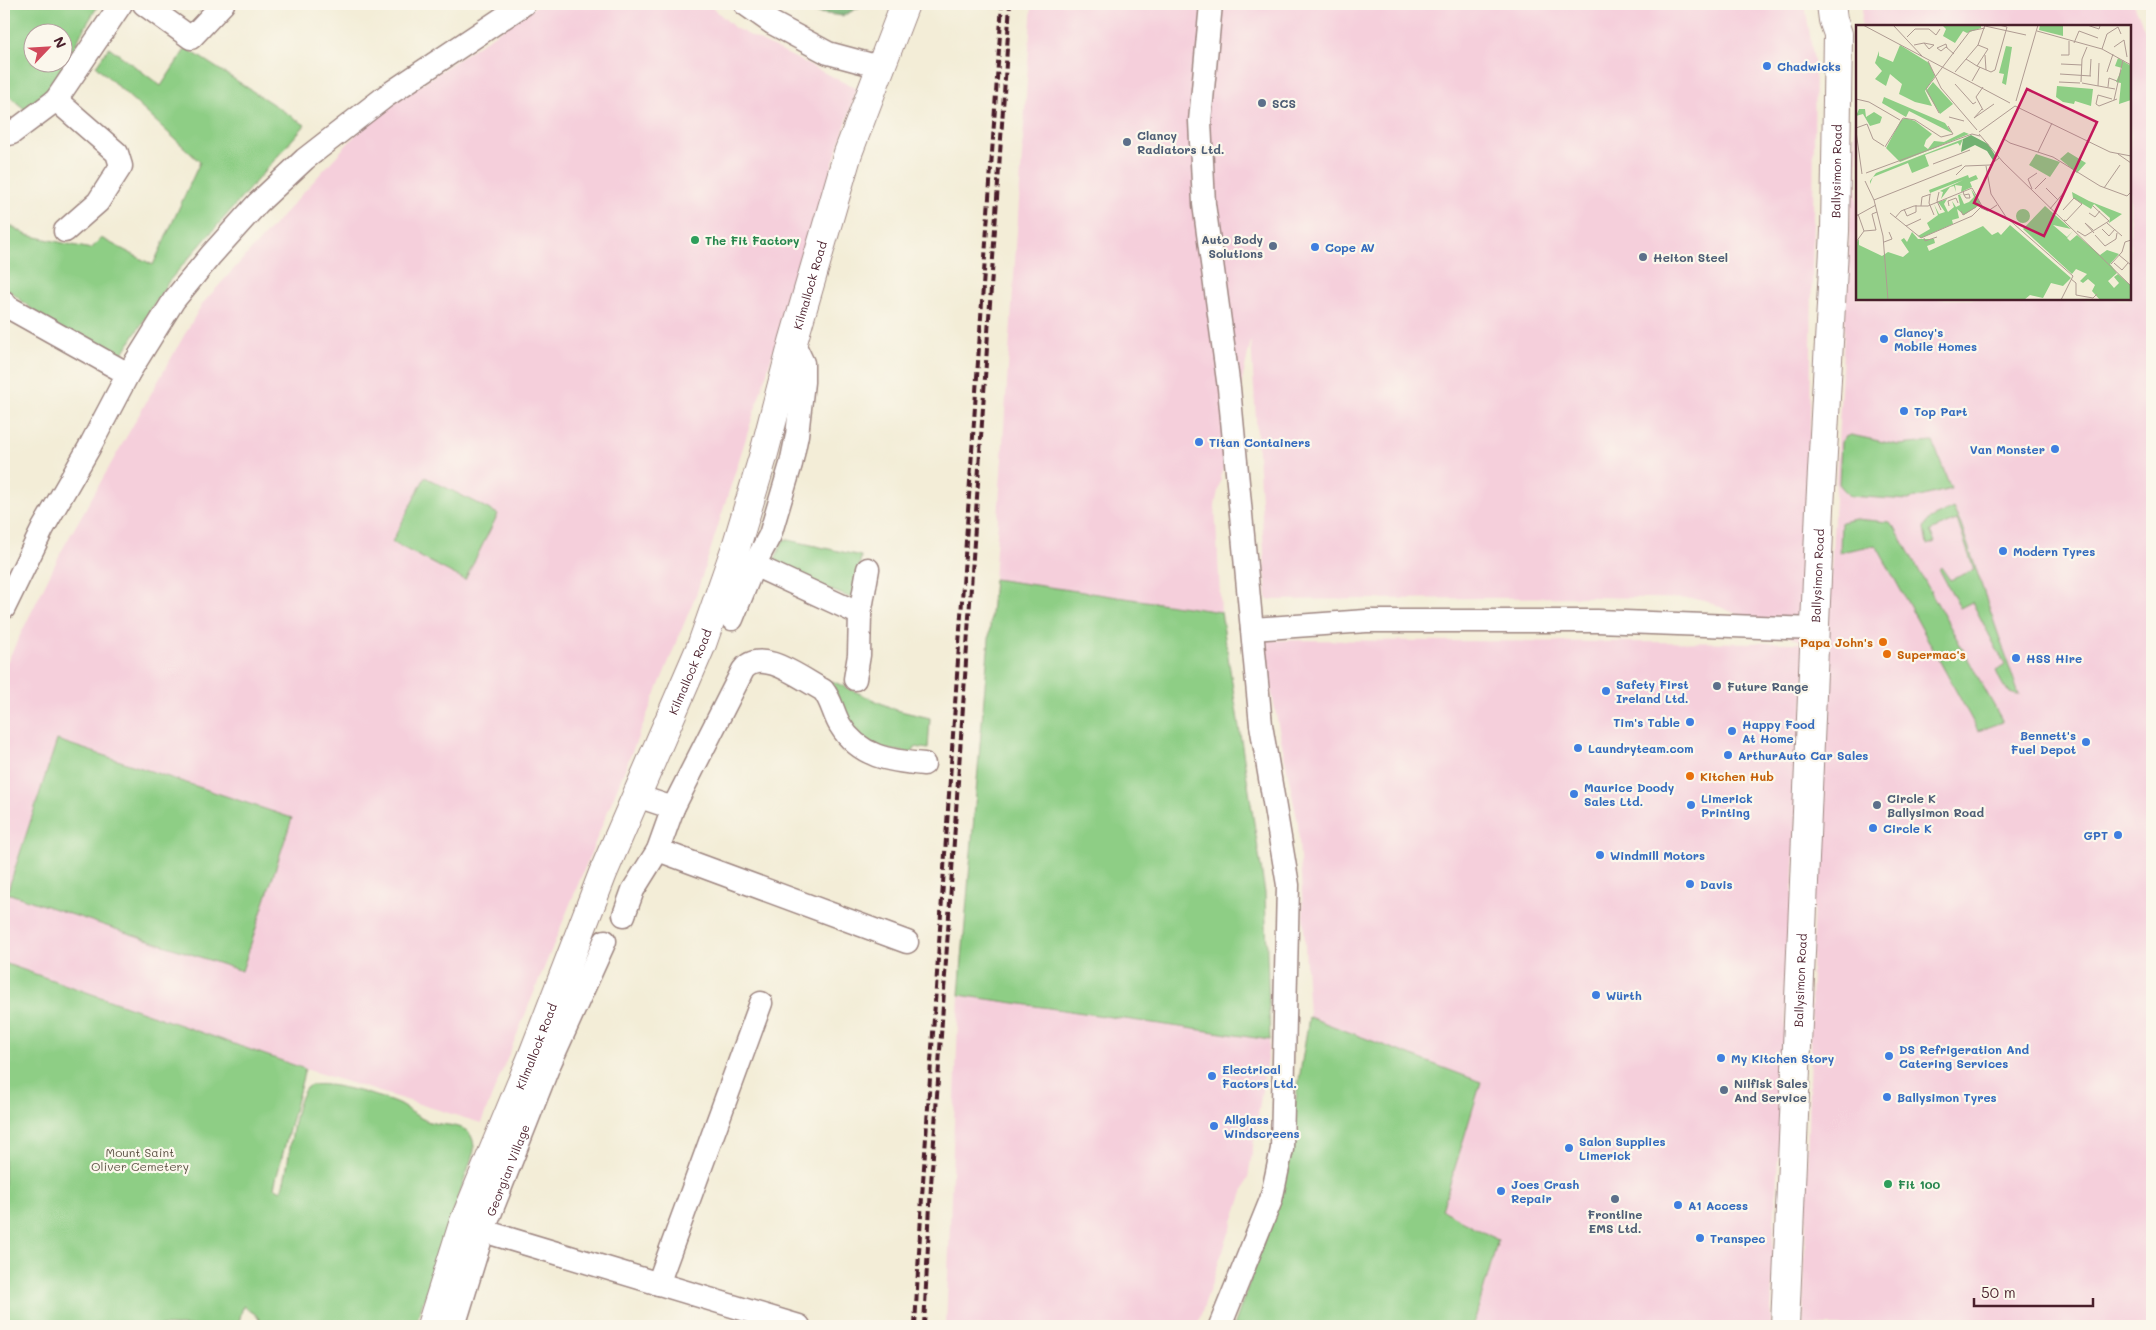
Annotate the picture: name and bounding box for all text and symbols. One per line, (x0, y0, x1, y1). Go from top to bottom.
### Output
north arrow (22, 22, 72, 72)
inset map (1856, 25, 2131, 300)
text: N (49, 33, 71, 51)
place label: Chadwicks (1777, 58, 1841, 74)
marker: Chadwicks (1761, 60, 1773, 72)
place label: SCS (1272, 95, 1296, 111)
marker: SCS (1256, 97, 1268, 109)
street label: Ballysimon Road (1827, 124, 1845, 218)
place label: Clancy Radiators Ltd. (1137, 127, 1225, 157)
marker: Clancy Radiators Ltd. (1121, 136, 1133, 148)
place label: Auto Body Solutions (1201, 231, 1263, 261)
place label: The Fit Factory (705, 232, 800, 248)
marker: The Fit Factory (689, 234, 701, 246)
street label: Kilmallock Road (789, 239, 830, 331)
place label: Cope AV (1325, 239, 1375, 255)
marker: Auto Body Solutions (1267, 240, 1279, 252)
marker: Cope AV (1309, 241, 1321, 253)
place label: Heiton Steel (1653, 249, 1728, 265)
marker: Heiton Steel (1637, 251, 1649, 263)
place label: Clancy's Mobile Homes (1894, 324, 1977, 354)
marker: Clancy's Mobile Homes (1878, 333, 1890, 345)
place label: Top Part (1914, 403, 1967, 419)
marker: Top Part (1898, 405, 1910, 417)
place label: Titan Containers (1209, 434, 1310, 450)
marker: Titan Containers (1193, 436, 1205, 448)
place label: Van Monster (1970, 441, 2045, 457)
marker: Van Monster (2049, 443, 2061, 455)
street label: Ballysimon Road (1807, 528, 1827, 623)
place label: Modern Tyres (2013, 543, 2095, 559)
marker: Modern Tyres (1997, 545, 2009, 557)
street label: Kilmallock Road (664, 626, 715, 717)
place label: Papa John's (1800, 634, 1873, 650)
marker: Papa John's (1877, 636, 1889, 648)
place label: Supermac's (1897, 646, 1966, 662)
marker: Supermac's (1881, 648, 1893, 660)
place label: HSS Hire (2026, 650, 2082, 666)
marker: HSS Hire (2010, 652, 2022, 664)
place label: Safety First Ireland Ltd. (1616, 676, 1689, 706)
place label: Future Range (1727, 678, 1808, 694)
marker: Future Range (1711, 680, 1723, 692)
marker: Safety First Ireland Ltd. (1600, 685, 1612, 697)
place label: Tim's Table (1613, 714, 1680, 730)
marker: Tim's Table (1684, 716, 1696, 728)
place label: Happy Food At Home (1742, 716, 1815, 746)
marker: Happy Food At Home (1726, 725, 1738, 737)
place label: Bennett's Fuel Depot (2011, 727, 2076, 757)
marker: Bennett's Fuel Depot (2080, 736, 2092, 748)
place label: Laundryteam.com (1588, 740, 1694, 756)
marker: Laundryteam.com (1572, 742, 1584, 754)
place label: ArthurAuto Car Sales (1738, 747, 1868, 763)
marker: ArthurAuto Car Sales (1722, 749, 1734, 761)
place label: Kitchen Hub (1700, 768, 1774, 784)
marker: Kitchen Hub (1684, 770, 1696, 782)
place label: Maurice Doody Sales Ltd. (1584, 779, 1675, 809)
marker: Maurice Doody Sales Ltd. (1568, 788, 1580, 800)
place label: Limerick Printing (1701, 790, 1753, 820)
place label: Circle K Ballysimon Road (1887, 790, 1985, 820)
marker: Limerick Printing (1685, 799, 1697, 811)
marker: Circle K Ballysimon Road (1871, 799, 1883, 811)
place label: Circle K (1883, 820, 1932, 836)
marker: Circle K (1867, 822, 1879, 834)
place label: GPT (2083, 827, 2108, 843)
marker: GPT (2112, 829, 2124, 841)
place label: Windmill Motors (1610, 847, 1705, 863)
marker: Windmill Motors (1594, 849, 1606, 861)
place label: Davis (1700, 876, 1733, 892)
marker: Davis (1684, 878, 1696, 890)
street label: Ballysimon Road (1790, 933, 1810, 1028)
place label: Würth (1606, 987, 1642, 1003)
marker: Würth (1590, 989, 1602, 1001)
street label: Kilmallock Road (512, 1000, 560, 1092)
place label: DS Refrigeration And Catering Services (1899, 1041, 2029, 1071)
place label: My Kitchen Story (1731, 1050, 1835, 1066)
marker: DS Refrigeration And Catering Services (1883, 1050, 1895, 1062)
marker: My Kitchen Story (1715, 1052, 1727, 1064)
place label: Electrical Factors Ltd. (1222, 1061, 1297, 1091)
marker: Electrical Factors Ltd. (1206, 1070, 1218, 1082)
place label: Nilfisk Sales And Service (1734, 1075, 1808, 1105)
marker: Nilfisk Sales And Service (1718, 1084, 1730, 1096)
place label: Ballysimon Tyres (1897, 1089, 1997, 1105)
marker: Ballysimon Tyres (1881, 1091, 1893, 1103)
place label: Allglass Windscreens (1224, 1111, 1299, 1141)
marker: Allglass Windscreens (1208, 1120, 1220, 1132)
street label: Georgian Village (482, 1122, 533, 1218)
place label: Salon Supplies Limerick (1579, 1133, 1666, 1163)
marker: Salon Supplies Limerick (1563, 1142, 1575, 1154)
park label: Mount Saint Oliver Cemetery (91, 1144, 189, 1174)
place label: Joes Crash Repair (1511, 1176, 1579, 1206)
place label: Fit 100 (1898, 1176, 1940, 1192)
marker: Fit 100 (1882, 1178, 1894, 1190)
marker: Joes Crash Repair (1495, 1185, 1507, 1197)
marker: Frontline EMS Ltd. (1609, 1193, 1621, 1205)
place label: A1 Access (1688, 1197, 1748, 1213)
marker: A1 Access (1672, 1199, 1684, 1211)
place label: Frontline EMS Ltd. (1588, 1206, 1642, 1236)
place label: Transpec (1710, 1230, 1766, 1246)
marker: Transpec (1694, 1232, 1706, 1244)
scale bar (1974, 1275, 2092, 1307)
text: 50 m (1981, 1282, 2016, 1302)

